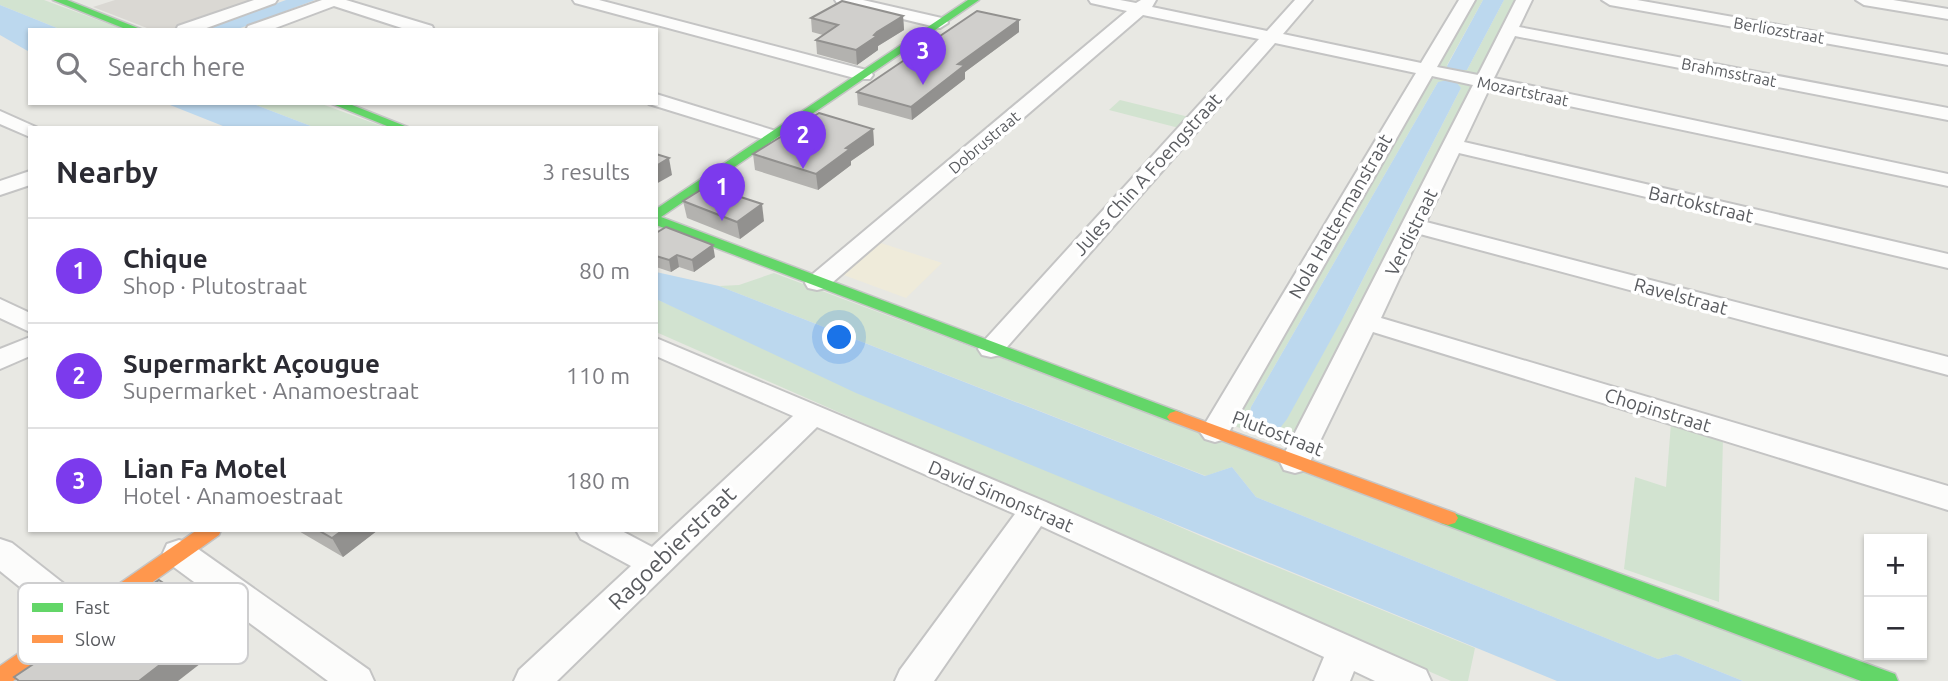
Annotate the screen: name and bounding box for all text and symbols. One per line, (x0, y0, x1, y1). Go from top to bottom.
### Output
street label: Berliozstraat (1732, 13, 1826, 47)
pin: 3 (900, 27, 946, 85)
search box (28, 28, 658, 105)
icon: search (52, 48, 90, 86)
text: Search here (108, 52, 245, 81)
street label: Brahmsstraat (1680, 54, 1779, 90)
street label: Mozartstraat (1476, 73, 1571, 110)
street label: Jules Chin A Foengstraat (1068, 88, 1226, 260)
street label: Dobrustraat (945, 107, 1024, 177)
pin: 2 (780, 111, 826, 169)
street label: Nola Hattermanstraat (1284, 129, 1396, 302)
text: Nearby (56, 155, 158, 189)
text: 3 results (542, 159, 630, 184)
pin: 1 (699, 163, 745, 221)
street label: Bartokstraat (1646, 181, 1756, 227)
street label: Verdistraat (1380, 184, 1442, 279)
text: Chique (123, 244, 208, 273)
text: 1 (73, 258, 85, 283)
text: 80 m (579, 258, 630, 283)
text: Shop · Plutostraat (123, 273, 307, 298)
street label: Ravelstraat (1632, 273, 1731, 319)
your location (822, 320, 856, 354)
text: Supermarkt Açougue (123, 349, 380, 378)
text: 2 (73, 363, 85, 388)
text: 110 m (566, 363, 630, 388)
text: Supermarket · Anamoestraat (123, 378, 419, 403)
street label: Chopinstraat (1602, 383, 1714, 437)
street label: Plutostraat (1229, 406, 1327, 461)
text: Lian Fa Motel (123, 454, 287, 483)
street label: David Simonstraat (925, 456, 1077, 537)
text: 3 (73, 468, 85, 493)
text: 180 m (566, 468, 630, 493)
street label: Ragoebierstraat (603, 481, 740, 614)
text: Hotel · Anamoestraat (123, 483, 343, 508)
map controls (1864, 534, 1927, 660)
button: + (1864, 534, 1927, 597)
legend (18, 583, 248, 664)
text: Fast (75, 596, 110, 618)
button: − (1864, 597, 1927, 660)
text: Slow (75, 628, 116, 650)

